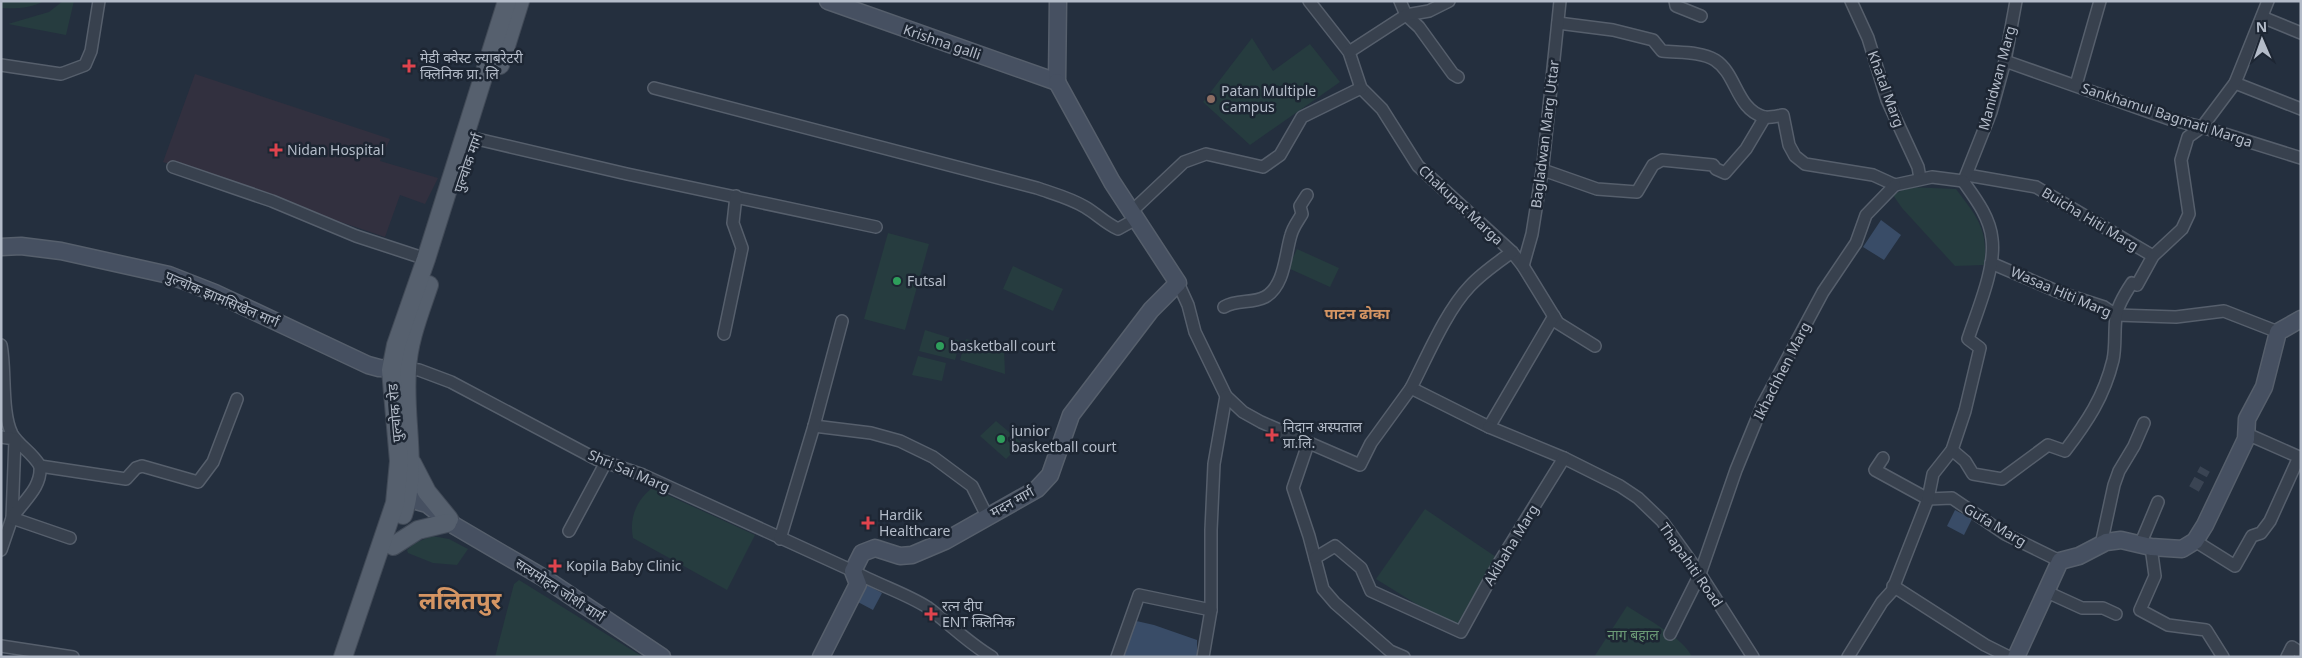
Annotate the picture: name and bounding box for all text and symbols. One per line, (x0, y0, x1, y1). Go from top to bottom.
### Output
north arrow (2237, 15, 2287, 65)
text: N (2256, 17, 2268, 36)
street label: Krishna galli (901, 19, 983, 64)
street label: Manidwan Marg (1973, 24, 2020, 132)
place label: मेडी क्वेस्ट ल्याबरेटरी क्लिनिक प्रा. लि (420, 48, 523, 83)
street label: Khatal Marg (1864, 48, 1909, 130)
marker: मेडी क्वेस्ट ल्याबरेटरी क्लिनिक प्रा. लि (402, 59, 416, 73)
street label: Bagladwan Marg Uttar (1526, 59, 1563, 209)
street label: Sankhamul Bagmati Marga (2079, 78, 2255, 151)
place label: Patan Multiple Campus (1221, 81, 1316, 116)
marker: Patan Multiple Campus (1205, 93, 1217, 105)
street label: पुल्चोक मार्ग (448, 130, 488, 195)
place label: Nidan Hospital (287, 140, 384, 159)
marker: Nidan Hospital (269, 143, 283, 157)
street label: Chakupat Marga (1415, 160, 1508, 249)
street label: Buicha Hiti Marg (2039, 182, 2142, 255)
street label: Wasaa Hiti Marg (2008, 262, 2114, 321)
street label: पुल्चोक झामसिखेल मार्ग (162, 266, 283, 332)
place label: Futsal (907, 271, 946, 290)
marker: Futsal (891, 275, 903, 287)
district label: पाटन ढोका (1324, 303, 1390, 323)
street label: Ikhachhen Marg (1749, 318, 1814, 423)
place label: basketball court (950, 336, 1056, 355)
marker: basketball court (934, 340, 946, 352)
street label: पुल्चोक रोड (382, 382, 408, 443)
place label: निदान अस्पताल प्रा.लि. (1283, 417, 1363, 452)
place label: junior basketball court (1010, 421, 1117, 456)
marker: निदान अस्पताल प्रा.लि. (1265, 428, 1279, 442)
marker: junior basketball court (995, 433, 1007, 445)
street label: Shri Sai Marg (585, 445, 673, 496)
street label: मदन मार्ग (987, 481, 1038, 521)
street label: Gufa Marg (1960, 498, 2030, 551)
street label: Akibaha Marg (1479, 501, 1542, 589)
place label: Hardik Healthcare (879, 505, 951, 540)
marker: Hardik Healthcare (861, 516, 875, 530)
street label: Thapahiti Road (1655, 519, 1728, 611)
street label: सत्यमोहन जोशी मार्ग (512, 554, 610, 626)
place label: Kopila Baby Clinic (566, 556, 682, 575)
marker: Kopila Baby Clinic (548, 559, 562, 573)
district label: ललितपुर (419, 583, 502, 616)
place label: रत्न दीप ENT क्लिनिक (942, 596, 1015, 631)
marker: रत्न दीप ENT क्लिनिक (924, 607, 938, 621)
park label: नाग बहाल (1607, 625, 1659, 644)

